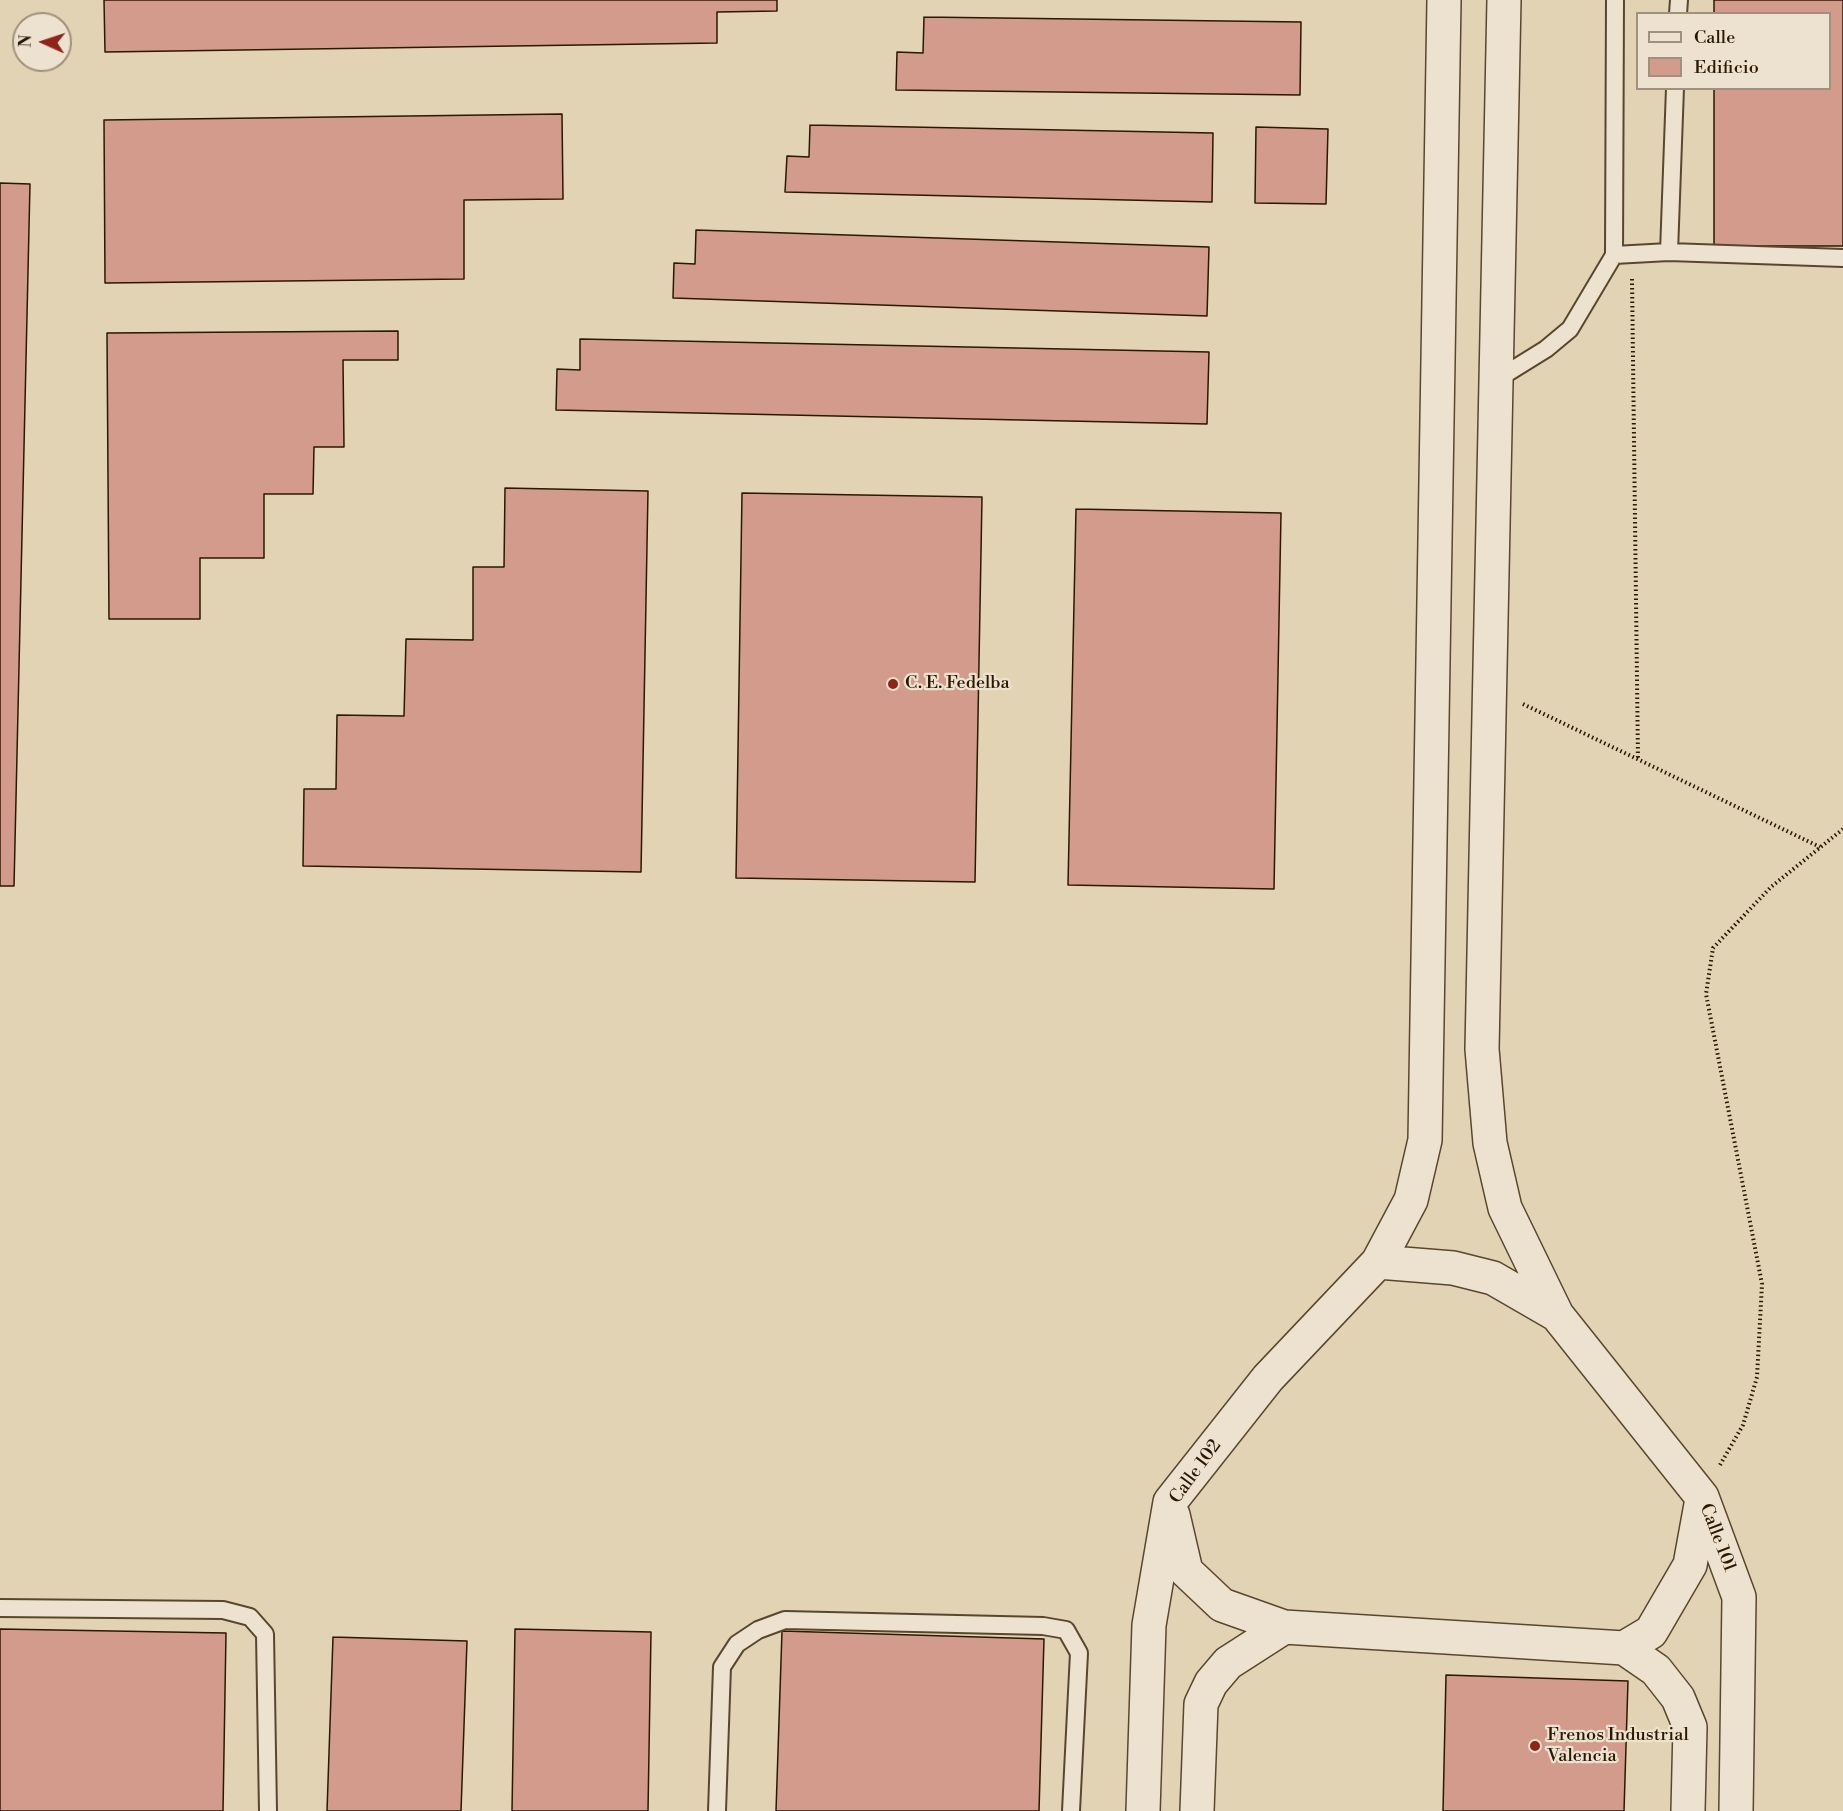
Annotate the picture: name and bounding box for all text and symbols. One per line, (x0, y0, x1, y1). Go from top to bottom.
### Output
north arrow (12, 12, 72, 72)
legend (1636, 12, 1831, 90)
text: Calle (1694, 26, 1735, 49)
text: N (16, 34, 36, 48)
text: Edificio (1694, 56, 1759, 79)
place label: C. E. Fedelba (905, 673, 1010, 695)
marker: C. E. Fedelba (886, 677, 900, 691)
street label: Calle 102 (1166, 1436, 1226, 1508)
street label: Calle 101 (1694, 1501, 1740, 1575)
place label: Frenos Industrial Valencia (1547, 1725, 1689, 1768)
marker: Frenos Industrial Valencia (1528, 1739, 1542, 1753)

